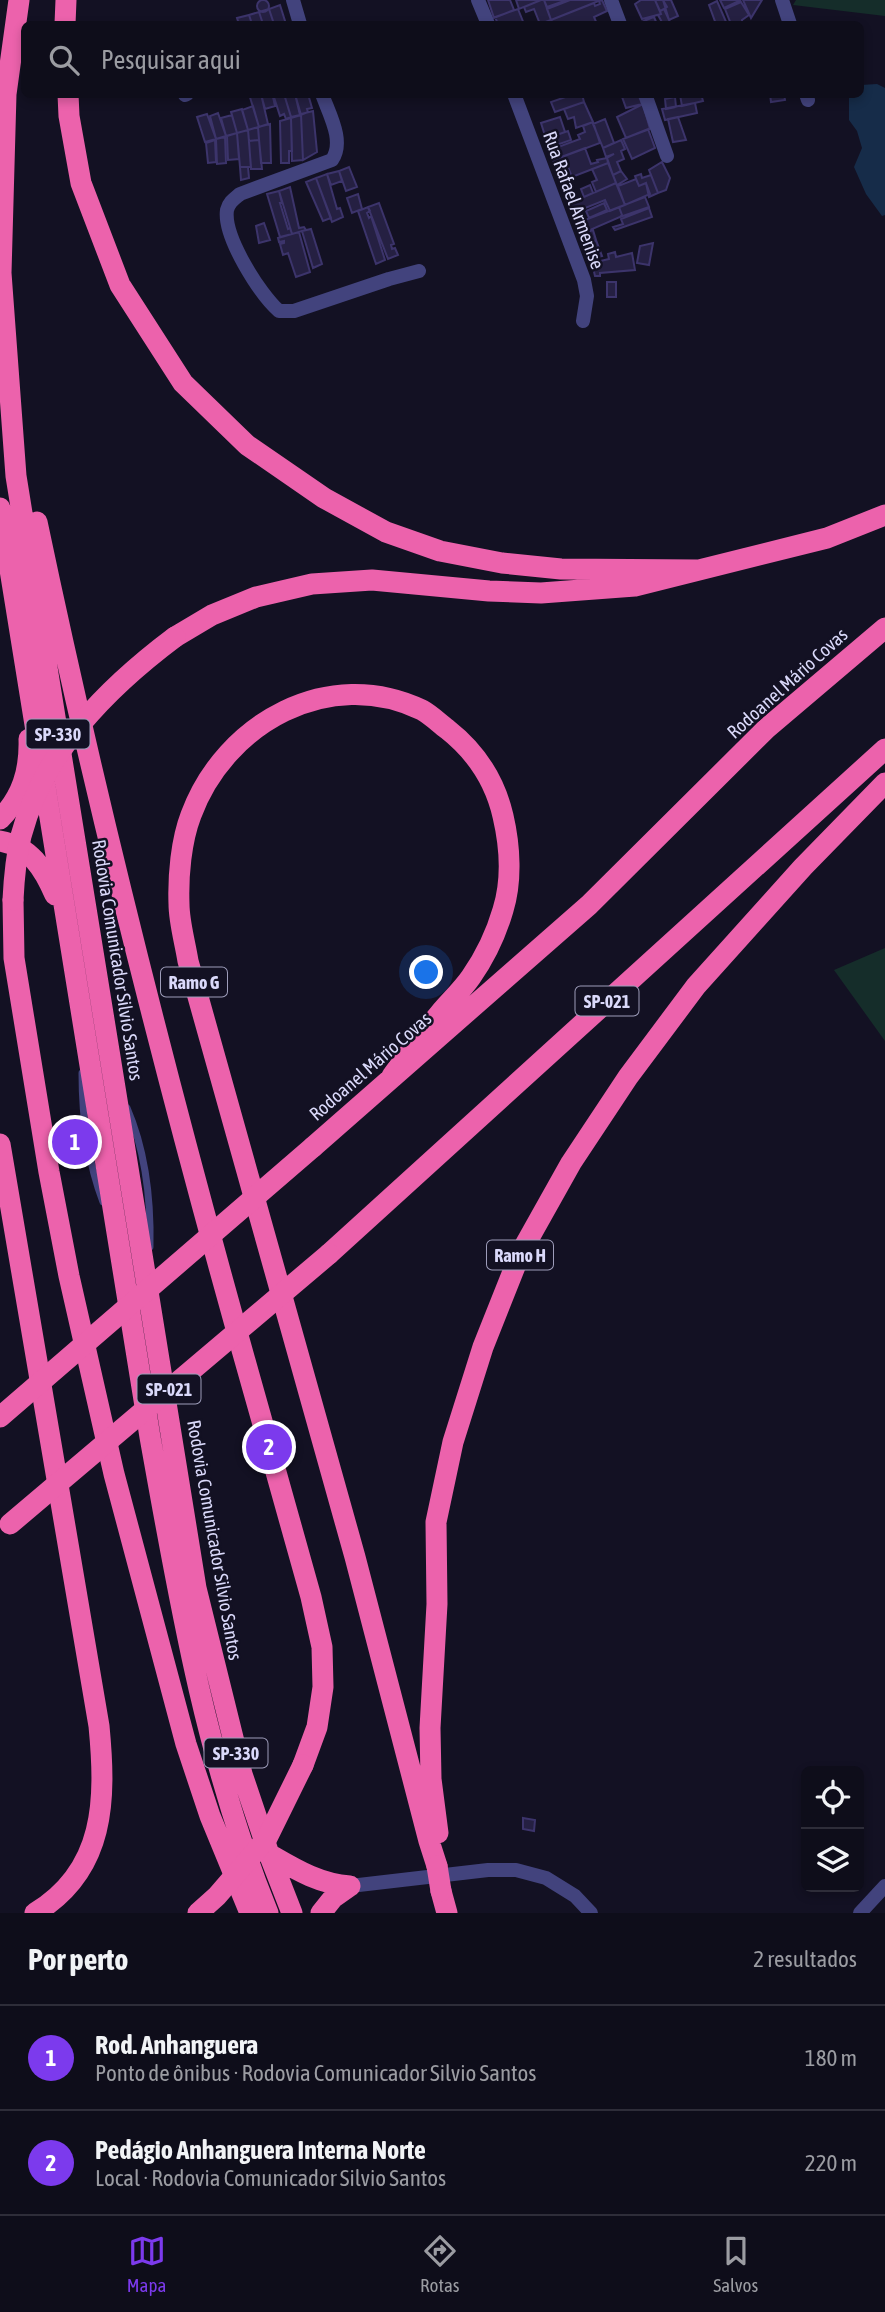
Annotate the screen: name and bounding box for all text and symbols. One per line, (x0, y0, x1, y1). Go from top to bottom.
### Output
search box (21, 21, 864, 98)
icon: search (45, 41, 83, 79)
text: Pesquisar aqui (101, 45, 241, 75)
street label: Rua Rafael Armenise (539, 128, 609, 272)
street label: Rodoanel Mário Covas (722, 623, 852, 743)
road number: SP-330 (27, 720, 90, 748)
street label: Rodovia Comunicador Silvio Santos (88, 838, 148, 1082)
your location (409, 955, 443, 989)
road number: Ramo G (161, 967, 227, 996)
road number: SP-021 (576, 986, 638, 1016)
street label: Rodoanel Mário Covas (305, 1007, 436, 1125)
pin: 1 (52, 1116, 98, 1168)
road number: Ramo H (487, 1240, 553, 1270)
road number: SP-021 (138, 1374, 200, 1404)
street label: Rodovia Comunicador Silvio Santos (183, 1418, 247, 1662)
pin: 2 (246, 1421, 292, 1473)
road number: SP-330 (204, 1738, 268, 1768)
map controls (801, 1766, 864, 1892)
button: locate (801, 1766, 864, 1829)
button: layers (801, 1829, 864, 1892)
text: Por perto (28, 1942, 128, 1976)
text: 2 resultados (753, 1946, 857, 1972)
text: Rod. Anhanguera (95, 2030, 258, 2060)
text: 1 (46, 2045, 56, 2071)
text: 180 m (805, 2045, 857, 2071)
text: Ponto de ônibus · Rodovia Comunicador Silvio Santos (95, 2060, 536, 2086)
text: Pedágio Anhanguera Interna Norte (95, 2135, 426, 2165)
text: 2 (46, 2150, 56, 2176)
text: 220 m (805, 2150, 857, 2176)
text: Local · Rodovia Comunicador Silvio Santos (95, 2165, 446, 2191)
tab: Mapa (127, 2232, 166, 2296)
tab: Rotas (420, 2232, 459, 2296)
tab: Salvos (713, 2232, 758, 2296)

